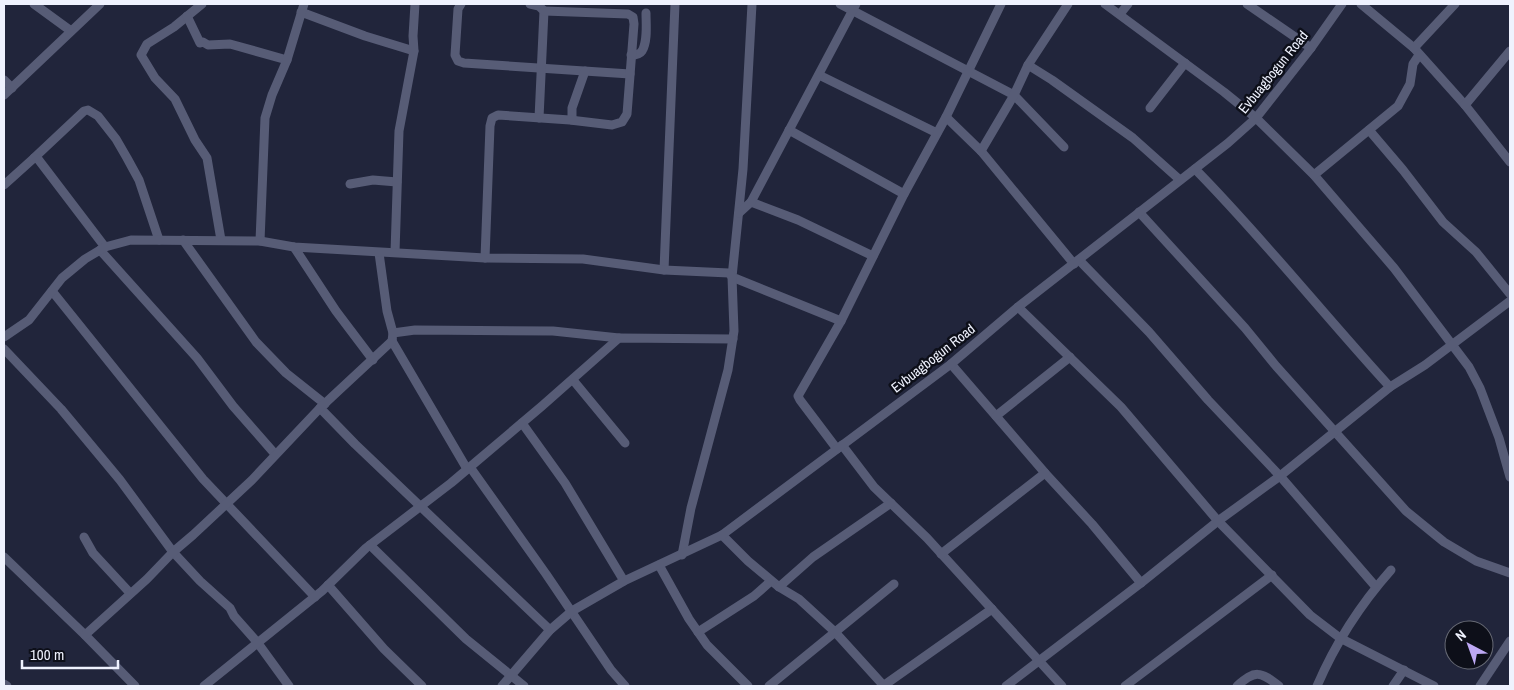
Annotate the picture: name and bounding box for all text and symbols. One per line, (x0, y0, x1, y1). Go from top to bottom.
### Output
street label: Evbuagbogun Road (1234, 27, 1312, 117)
street label: Evbuagbogun Road (887, 320, 979, 396)
north arrow (1444, 620, 1494, 670)
text: N (1451, 626, 1470, 645)
scale bar (22, 638, 119, 670)
text: 100 m (30, 644, 64, 665)

